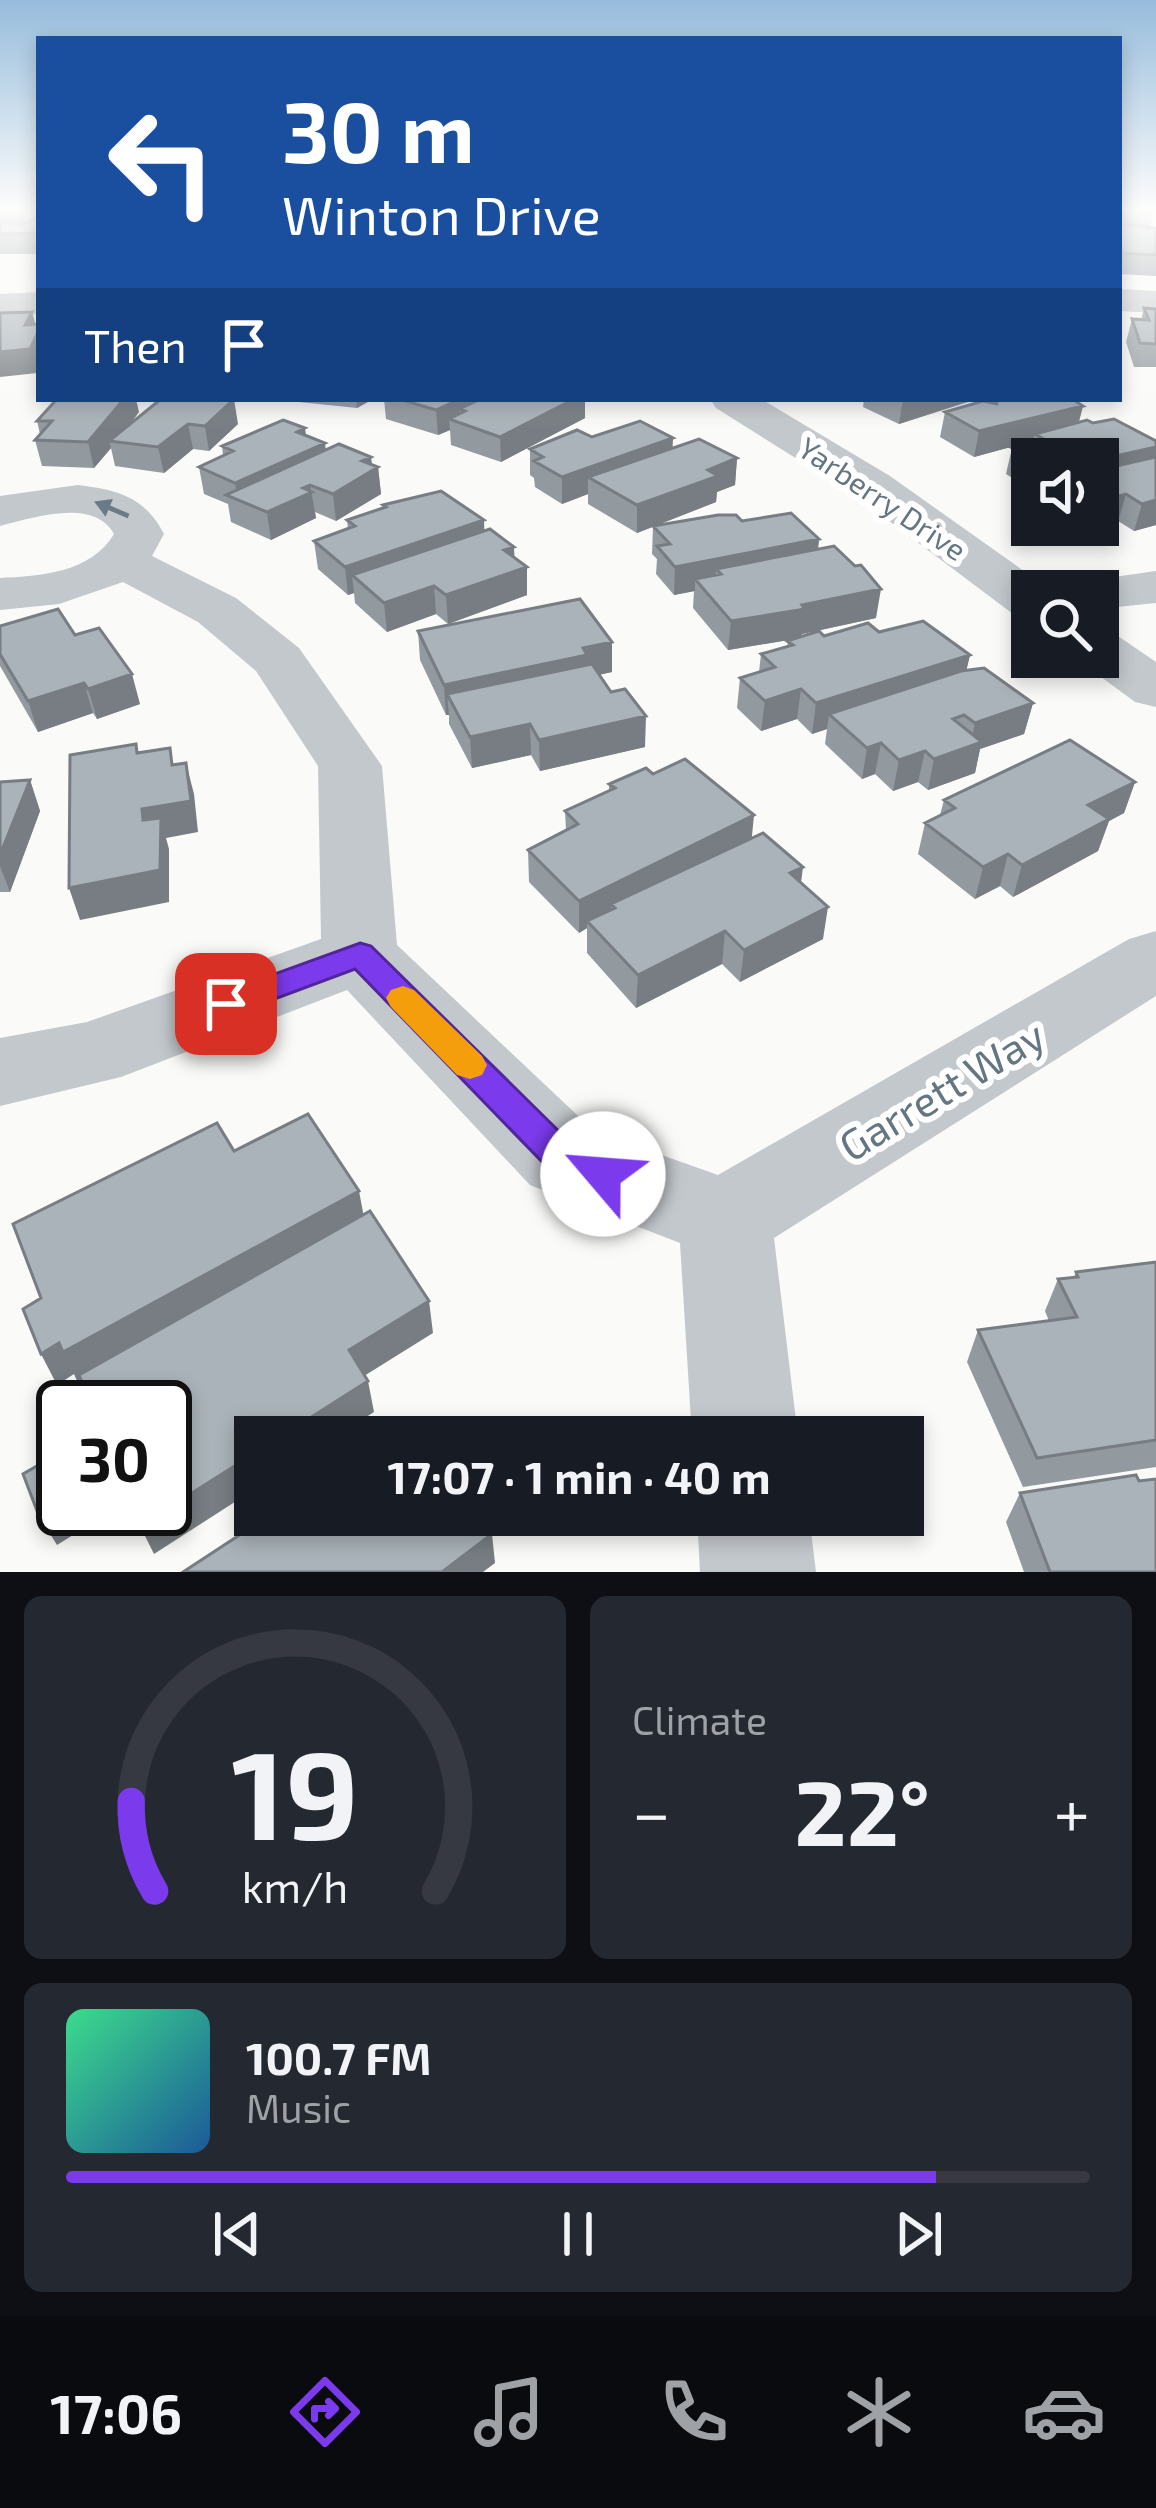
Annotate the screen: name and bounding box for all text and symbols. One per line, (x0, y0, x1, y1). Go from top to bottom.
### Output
text: 30 m (282, 79, 475, 180)
icon: left (84, 84, 240, 240)
text: Winton Drive (282, 181, 601, 246)
icon: arrive (211, 312, 277, 378)
text: Then (84, 318, 187, 372)
street label: Yarberry Drive (792, 429, 974, 567)
map controls (1011, 438, 1119, 678)
button: sound (1011, 438, 1119, 546)
one-way arrow (94, 499, 130, 518)
button: search (1011, 570, 1119, 678)
pin (175, 953, 277, 1055)
icon: arrive (193, 971, 259, 1037)
street label: Garrett Way (829, 1008, 1053, 1170)
position arrow (540, 1111, 666, 1237)
speed limit sign: 30 (36, 1380, 192, 1536)
text: 17:07 · 1 min · 40 m (387, 1449, 771, 1503)
text: Climate (632, 1696, 767, 1743)
text: 19 (231, 1715, 359, 1865)
text: 22° (794, 1756, 930, 1864)
text: − (632, 1771, 671, 1850)
text: + (1054, 1771, 1090, 1850)
text: km/h (242, 1859, 348, 1911)
text: 100.7 FM (246, 2030, 431, 2084)
text: Music (246, 2084, 351, 2131)
icon: previous (204, 2201, 270, 2267)
icon: pause (545, 2201, 611, 2267)
icon: next (886, 2201, 952, 2267)
icon: directions (283, 2370, 367, 2454)
icon: music (467, 2370, 551, 2454)
icon: phone (652, 2370, 736, 2454)
icon: climate (837, 2370, 921, 2454)
icon: car (1022, 2370, 1106, 2454)
text: 17:06 (50, 2380, 182, 2445)

